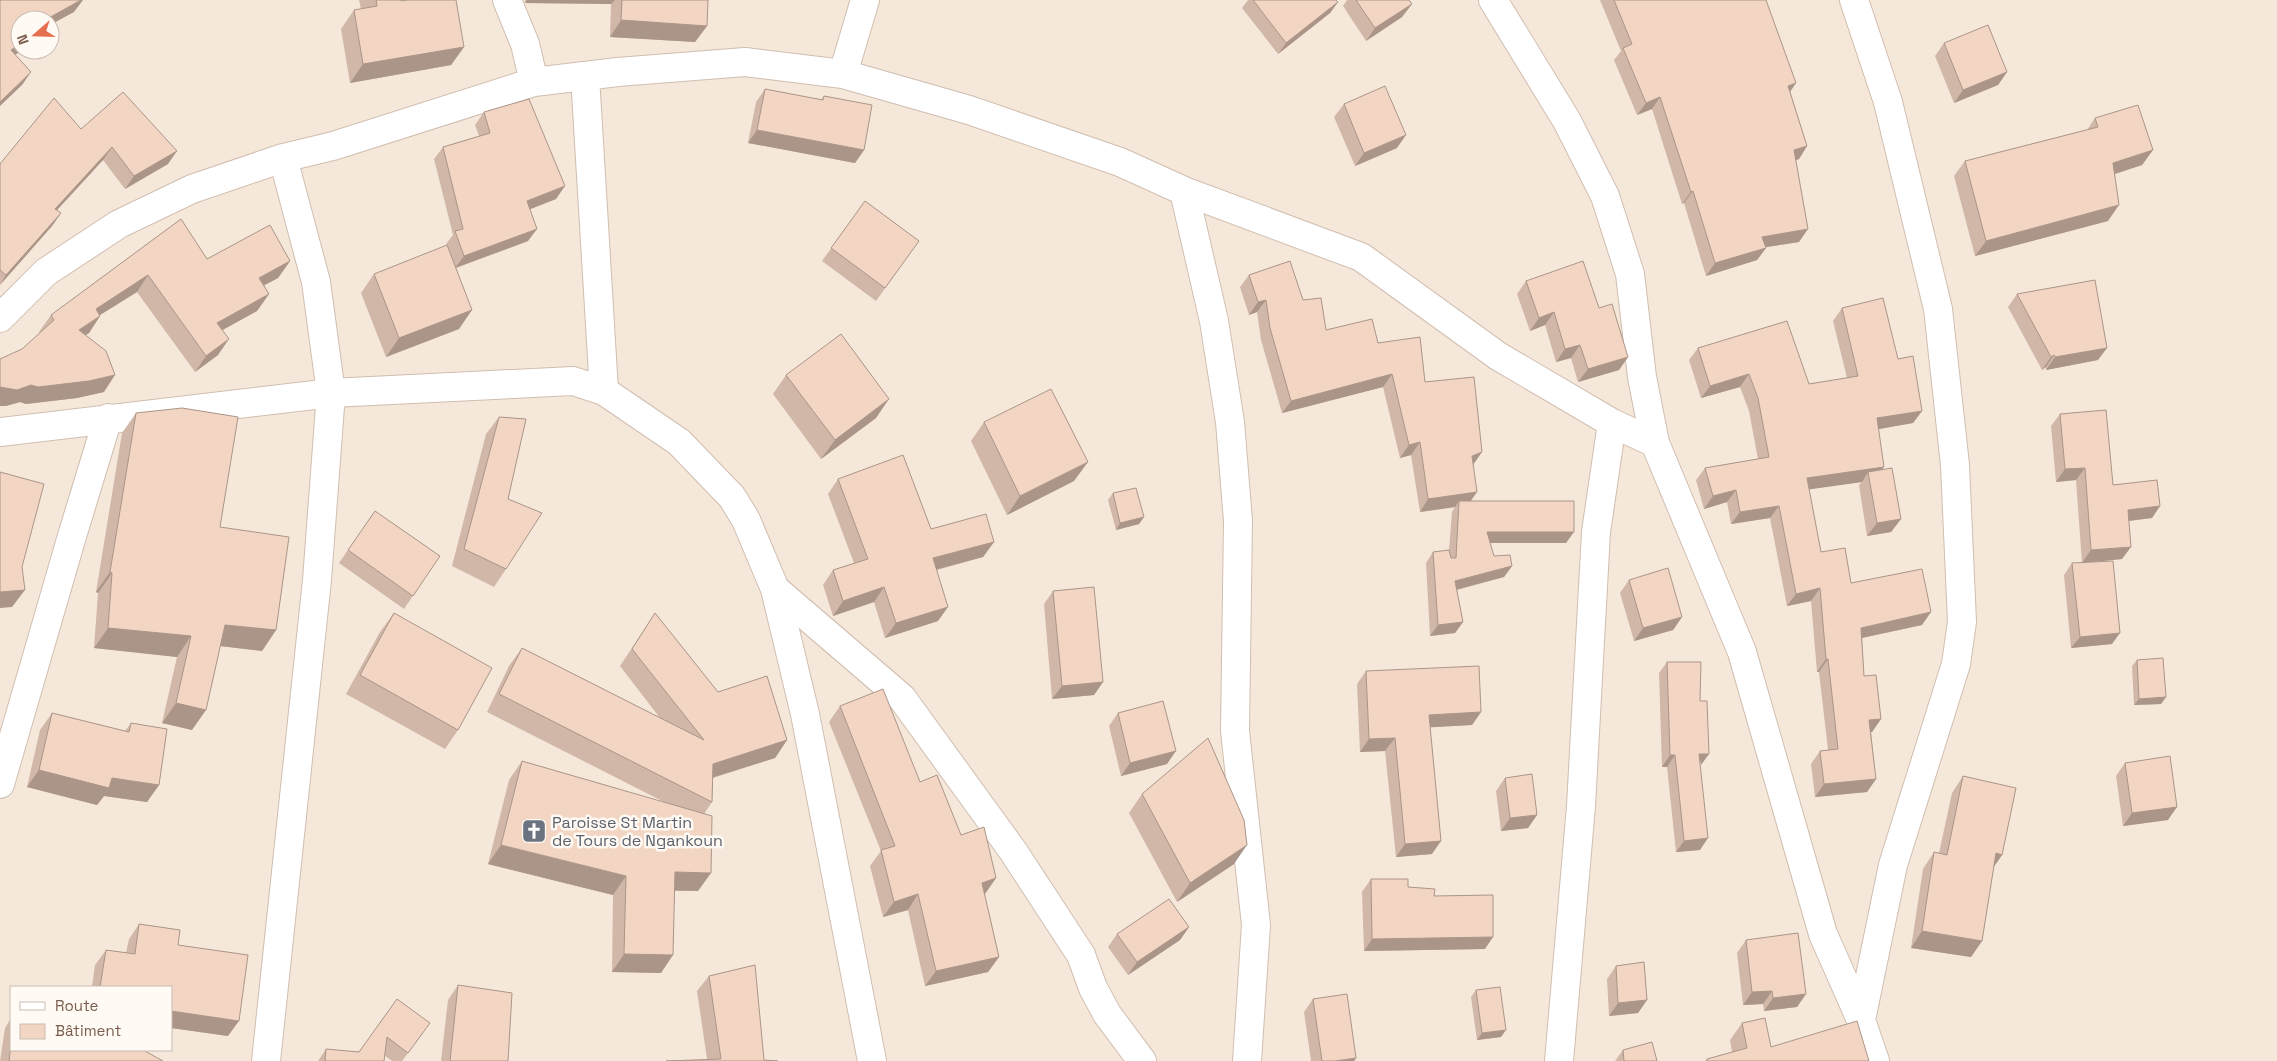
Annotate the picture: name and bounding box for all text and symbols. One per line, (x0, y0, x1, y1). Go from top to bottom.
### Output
north arrow (10, 10, 60, 60)
text: N (13, 32, 33, 47)
place label: Paroisse St Martin de Tours de Ngankoun (552, 812, 723, 851)
church icon: Paroisse St Martin de Tours de Ngankoun (521, 818, 547, 844)
legend (10, 986, 172, 1051)
text: Route (55, 996, 99, 1015)
text: Bâtiment (55, 1021, 121, 1040)

